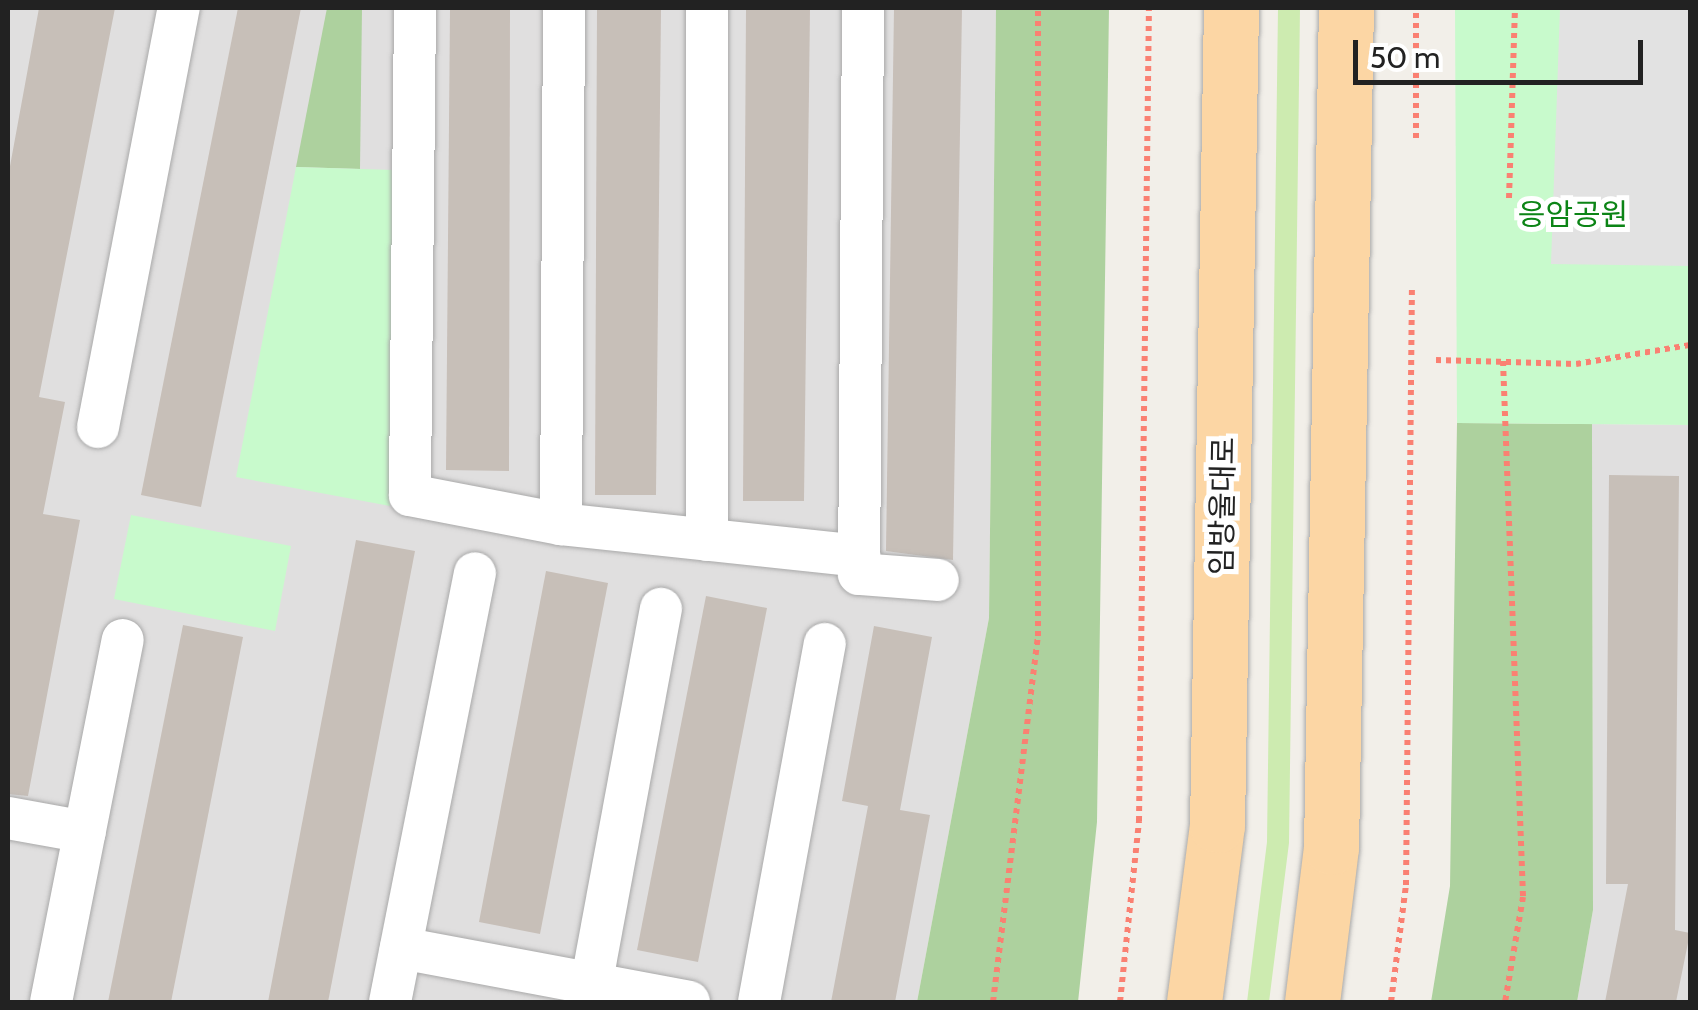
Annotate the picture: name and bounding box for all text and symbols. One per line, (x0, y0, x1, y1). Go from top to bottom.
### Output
scale bar (1358, 20, 1648, 82)
text: 50 m (1370, 39, 1440, 76)
park label: 응암공원 (1518, 197, 1628, 233)
street label: 임방울대로 (1204, 437, 1242, 575)

